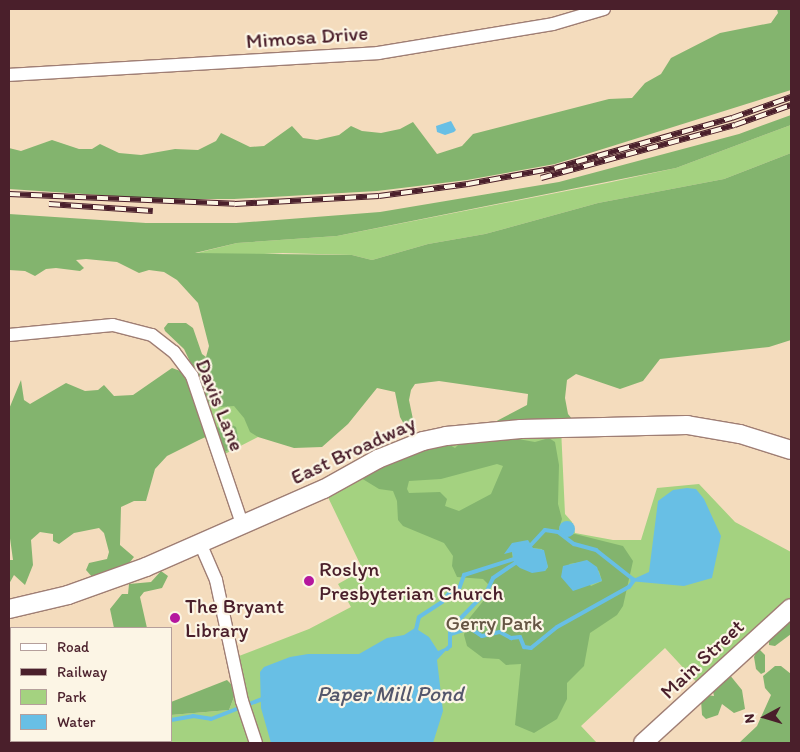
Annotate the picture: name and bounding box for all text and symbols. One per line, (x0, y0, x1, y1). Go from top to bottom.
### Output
street label: Mimosa Drive (245, 20, 369, 54)
street label: Davis Lane (190, 355, 250, 455)
street label: East Broadway (287, 410, 419, 490)
place label: Roslyn Presbyterian Church (319, 556, 504, 606)
marker: Roslyn Presbyterian Church (303, 575, 315, 587)
place label: The Bryant Library (185, 593, 285, 643)
park label: Gerry Park (446, 610, 542, 636)
marker: The Bryant Library (169, 612, 181, 624)
street label: Main Street (655, 614, 749, 704)
legend (10, 627, 172, 742)
text: Road (57, 638, 89, 656)
text: Railway (57, 663, 107, 681)
water label: Paper Mill Pond (317, 681, 463, 707)
text: Park (57, 688, 87, 706)
north arrow (740, 692, 790, 742)
text: Water (57, 713, 95, 731)
text: N (741, 713, 759, 724)

